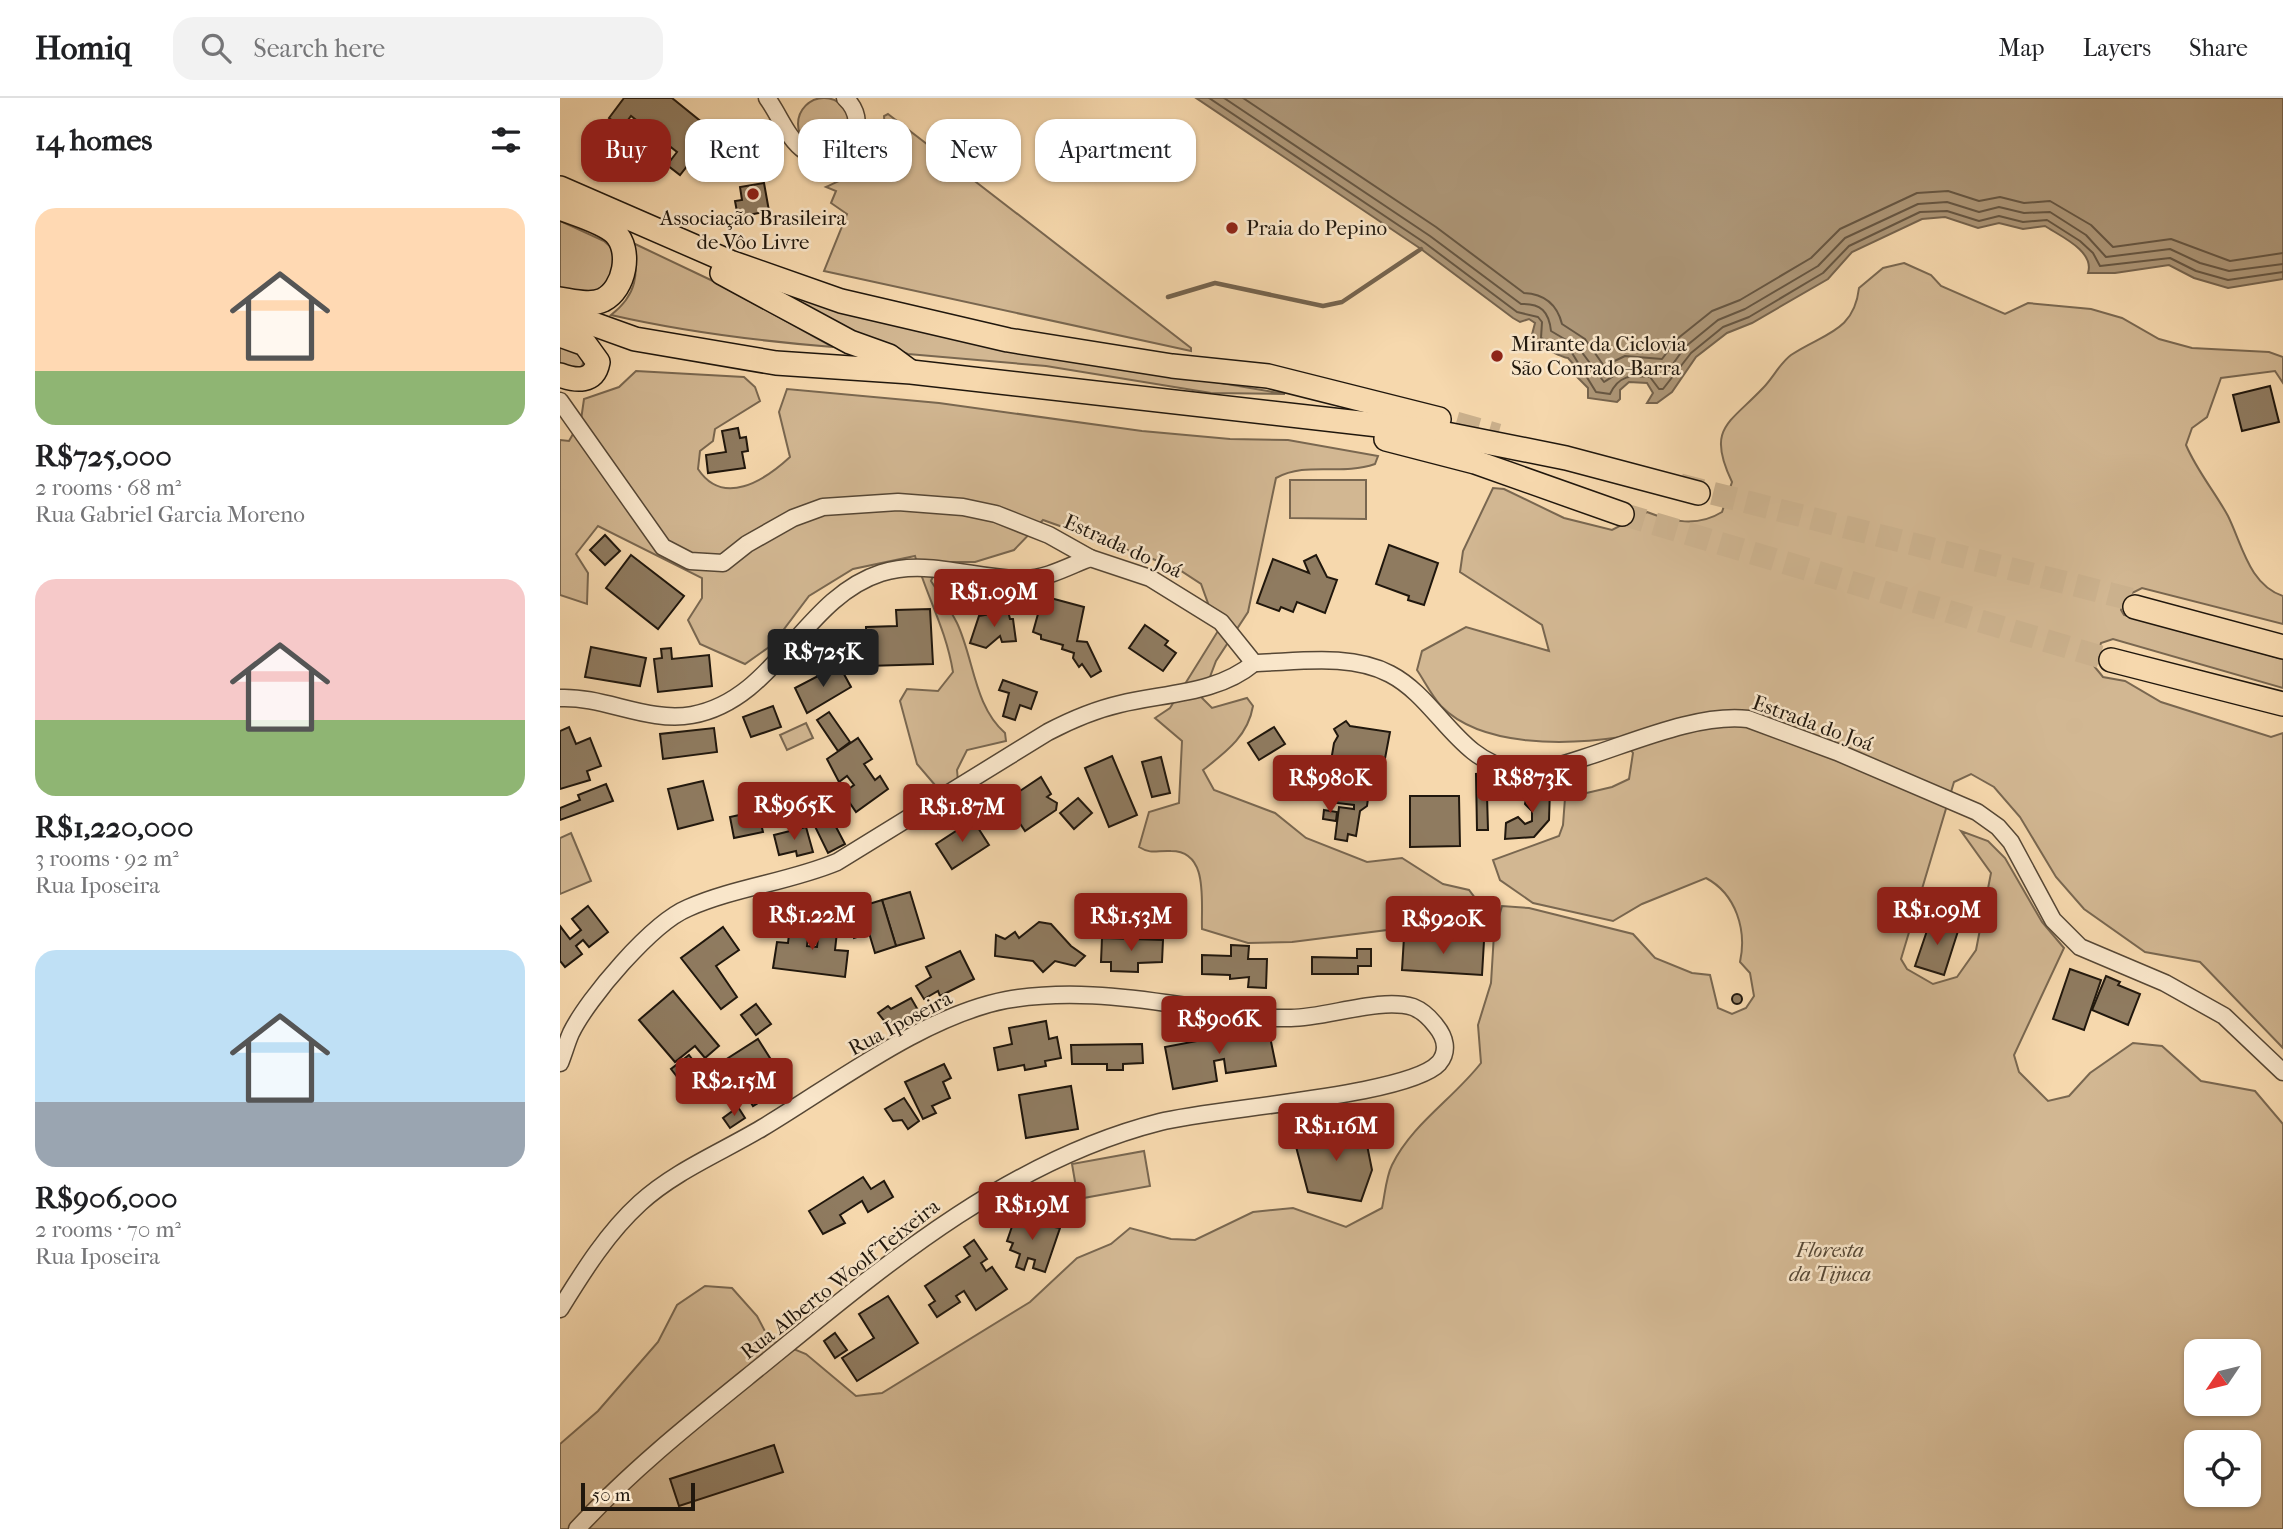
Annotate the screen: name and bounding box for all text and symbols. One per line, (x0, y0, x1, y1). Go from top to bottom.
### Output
search box (173, 17, 663, 80)
text: Homiq (35, 29, 131, 68)
icon: search (197, 29, 235, 67)
text: Search here (253, 33, 385, 64)
text: Map (1999, 34, 2045, 62)
text: Layers (2083, 34, 2151, 62)
text: Share (2189, 34, 2248, 62)
chip: Buy (581, 119, 671, 182)
chip: Rent (685, 119, 784, 182)
chip: Filters (798, 119, 912, 182)
chip: New (926, 119, 1021, 182)
chip: Apartment (1035, 119, 1196, 182)
icon: filters (487, 121, 525, 159)
text: 14 homes (35, 123, 152, 158)
marker: Associação Brasileira de Vôo Livre (745, 186, 761, 202)
place label: Associação Brasileira de Vôo Livre (659, 206, 846, 254)
place label: Praia do Pepino (1246, 216, 1387, 240)
marker: Praia do Pepino (1224, 220, 1240, 236)
icon: home (217, 253, 343, 379)
place label: Mirante da Ciclovia São Conrado-Barra (1511, 332, 1687, 380)
marker: Mirante da Ciclovia São Conrado-Barra (1489, 348, 1505, 364)
text: R$725,000 (35, 439, 172, 474)
text: 2 rooms · 68 m² (35, 474, 181, 501)
text: Rua Gabriel Garcia Moreno (35, 501, 305, 528)
street label: Estrada do Joá (1060, 509, 1186, 583)
pin: R$1.09M (929, 570, 1059, 629)
text: R$1.09M (950, 578, 1038, 605)
icon: home (217, 624, 343, 750)
pin: R$725K (766, 630, 880, 689)
text: R$725K (784, 638, 862, 665)
street label: Estrada do Joá (1749, 690, 1877, 756)
pin: R$980K (1273, 756, 1387, 815)
pin: R$873K (1475, 756, 1589, 815)
text: R$980K (1289, 764, 1371, 791)
text: R$873K (1493, 764, 1571, 791)
pin: R$965K (737, 782, 851, 842)
pin: R$1.87M (897, 784, 1027, 844)
text: R$965K (754, 791, 834, 818)
text: R$1.87M (919, 793, 1005, 820)
text: R$1,220,000 (35, 810, 193, 845)
text: 3 rooms · 92 m² (35, 845, 179, 872)
text: Rua Iposeira (35, 872, 160, 899)
pin: R$1.09M (1872, 888, 2002, 947)
pin: R$1.22M (747, 892, 877, 952)
pin: R$1.53M (1066, 894, 1196, 953)
pin: R$920K (1386, 896, 1500, 956)
text: R$1.09M (1893, 896, 1981, 923)
text: R$1.22M (769, 901, 855, 928)
text: R$1.53M (1090, 902, 1172, 929)
text: R$920K (1402, 905, 1484, 932)
street label: Rua Iposeira (844, 985, 956, 1060)
icon: home (217, 995, 343, 1121)
pin: R$906K (1162, 996, 1276, 1056)
text: R$906K (1177, 1005, 1261, 1032)
pin: R$2.15M (669, 1058, 799, 1118)
text: R$2.15M (692, 1067, 776, 1094)
pin: R$1.16M (1271, 1104, 1401, 1163)
text: R$1.16M (1294, 1112, 1378, 1139)
text: R$906,000 (35, 1181, 178, 1216)
pin: R$1.9M (975, 1182, 1089, 1242)
text: R$1.9M (995, 1191, 1069, 1218)
street label: Rua Alberto Woolf Teixeira (736, 1194, 944, 1364)
text: 2 rooms · 70 m² (35, 1216, 181, 1243)
park label: Floresta da Tijuca (1789, 1238, 1871, 1286)
text: Rua Iposeira (35, 1243, 160, 1270)
north arrow (2184, 1339, 2261, 1416)
map controls (2184, 1339, 2261, 1507)
button: locate (2184, 1430, 2261, 1507)
scale bar (581, 1480, 695, 1512)
text: 50 m (592, 1484, 631, 1506)

